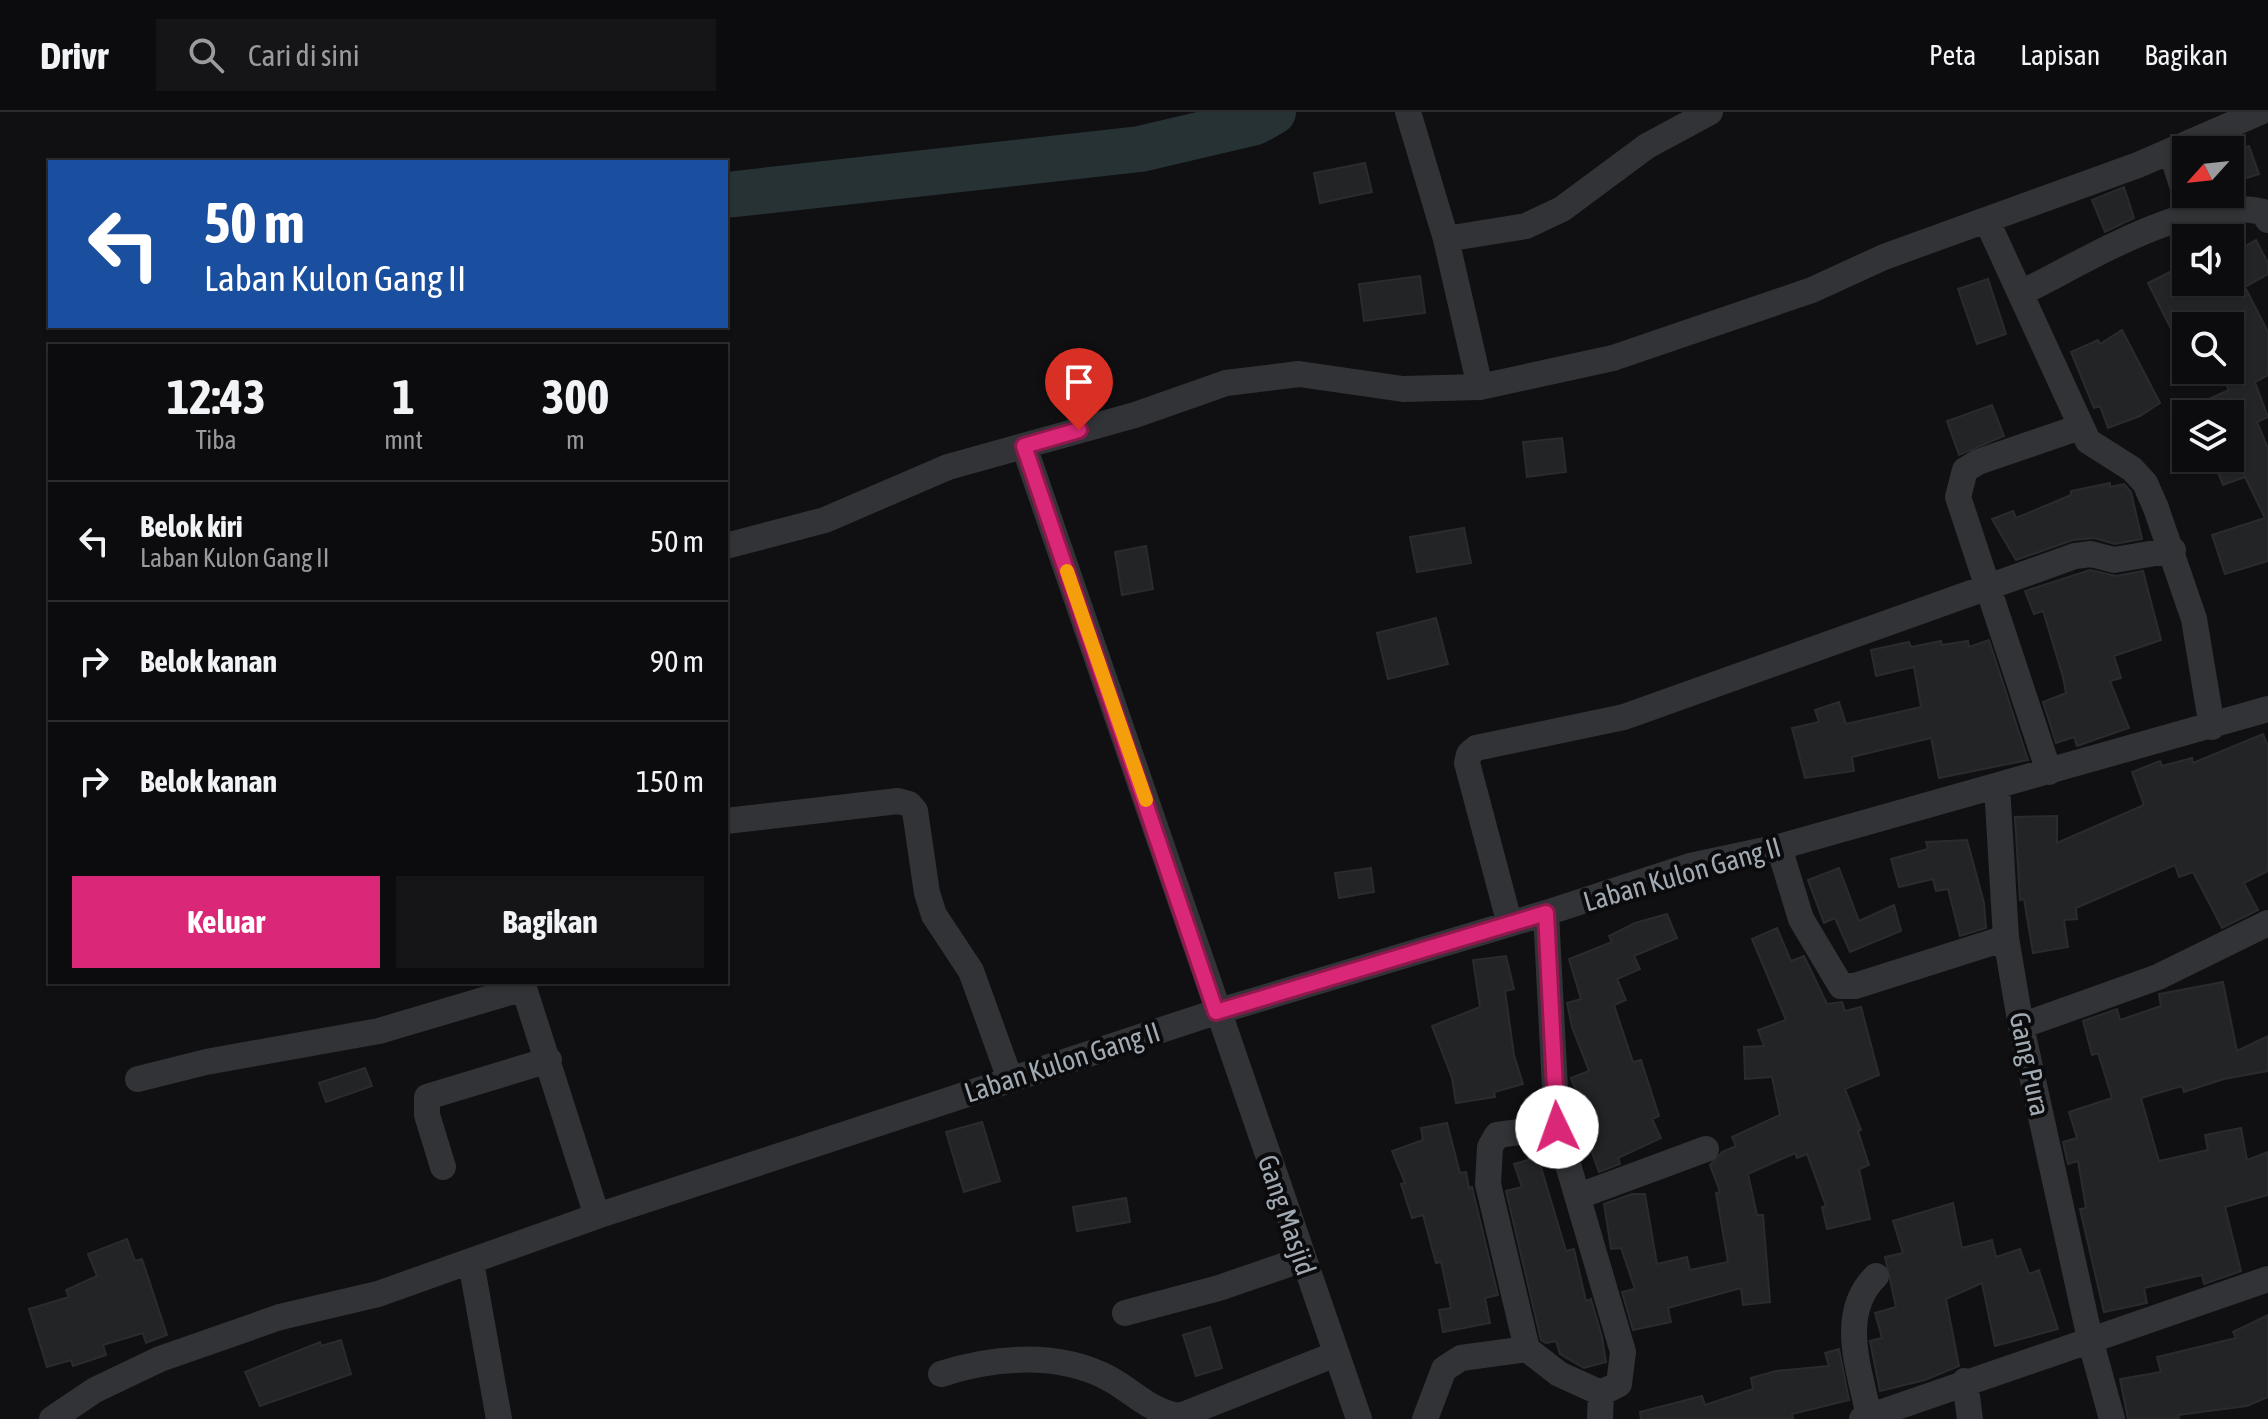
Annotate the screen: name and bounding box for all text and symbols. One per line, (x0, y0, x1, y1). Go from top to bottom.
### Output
search box (156, 19, 716, 91)
icon: search (184, 33, 228, 77)
text: Drivr (40, 34, 108, 77)
text: Cari di sini (248, 38, 360, 72)
text: Peta (1929, 39, 1976, 71)
text: Lapisan (2020, 39, 2100, 71)
text: Bagikan (2144, 39, 2228, 71)
north arrow (2172, 136, 2244, 208)
map controls (2172, 136, 2244, 472)
text: 50 m (204, 191, 305, 255)
icon: left (72, 192, 176, 296)
button: sound (2172, 224, 2244, 296)
text: Laban Kulon Gang II (204, 257, 466, 299)
button: search (2172, 312, 2244, 384)
pin (1045, 348, 1113, 430)
icon: arrive (1057, 360, 1101, 404)
text: 12:43 (167, 369, 265, 424)
text: 1 (392, 369, 415, 424)
text: 300 (542, 369, 609, 424)
button: layers (2172, 400, 2244, 472)
text: Tiba (195, 425, 237, 455)
text: mnt (384, 425, 423, 455)
text: m (566, 425, 585, 455)
text: Belok kiri (140, 509, 243, 543)
icon: left (72, 519, 116, 563)
text: 50 m (650, 524, 704, 558)
text: Laban Kulon Gang II (140, 543, 329, 573)
icon: right (72, 639, 116, 683)
text: Belok kanan (140, 644, 277, 678)
text: 90 m (650, 644, 704, 678)
icon: right (72, 759, 116, 803)
text: Belok kanan (140, 764, 277, 798)
text: 150 m (636, 764, 704, 798)
street label: Laban Kulon Gang II (1580, 831, 1784, 917)
button: Keluar (72, 876, 380, 968)
button: Bagikan (396, 876, 704, 968)
street label: Gang Pura (2003, 1009, 2057, 1119)
street label: Laban Kulon Gang II (960, 1015, 1164, 1109)
position arrow (1515, 1085, 1599, 1169)
street label: Gang Masjid (1252, 1151, 1322, 1279)

